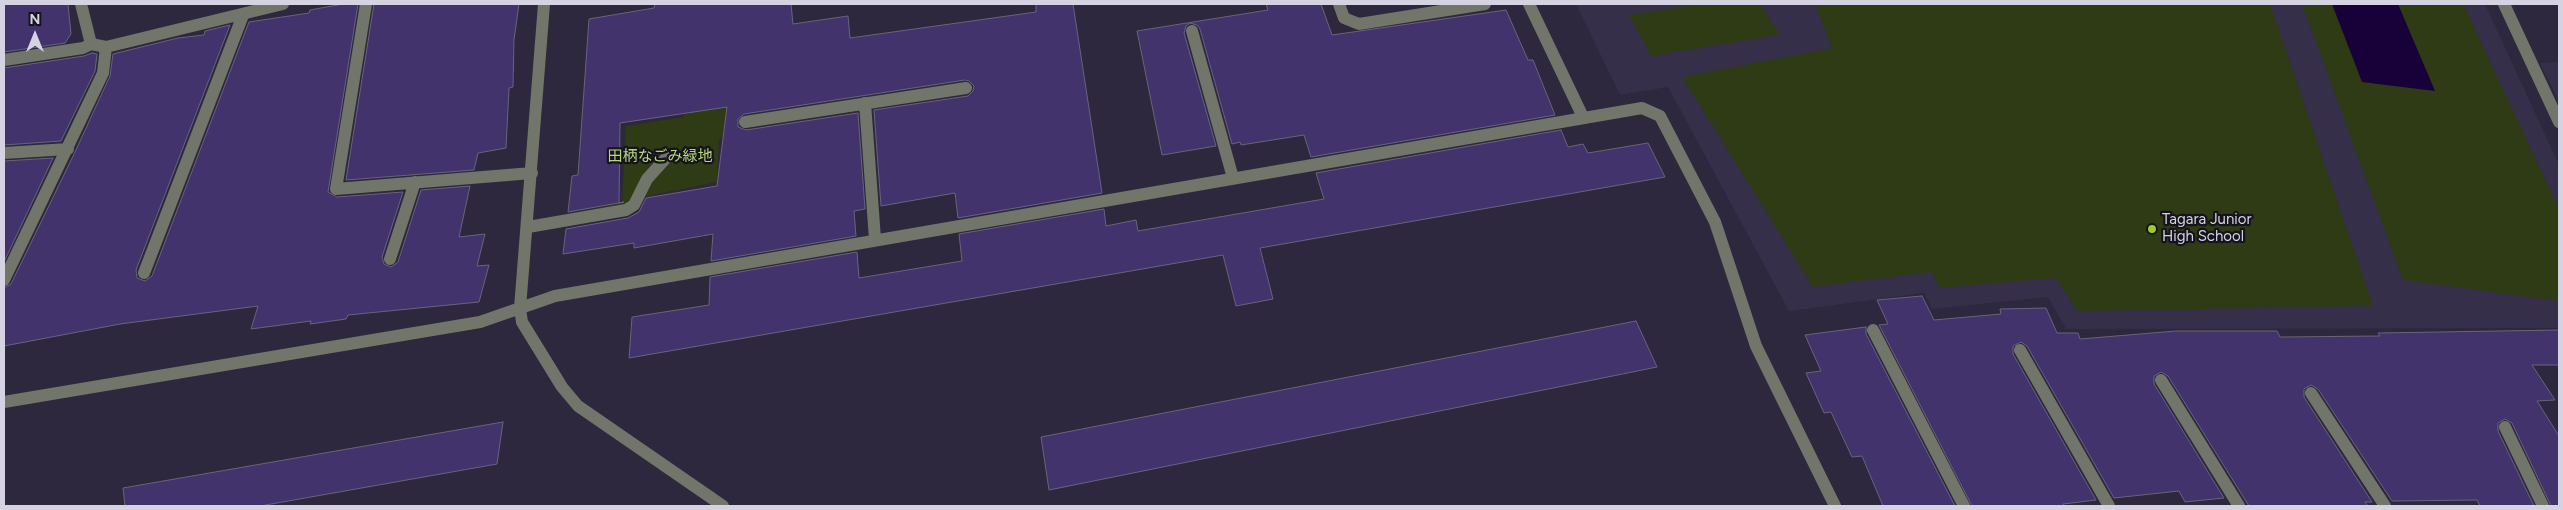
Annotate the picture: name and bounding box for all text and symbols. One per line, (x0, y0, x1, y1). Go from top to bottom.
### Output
north arrow (10, 10, 60, 60)
text: N (30, 11, 40, 28)
park label: 田柄なごみ緑地 (608, 148, 712, 166)
place label: Tagara Junior High School (2162, 211, 2252, 246)
marker: Tagara Junior High School (2146, 223, 2158, 235)

